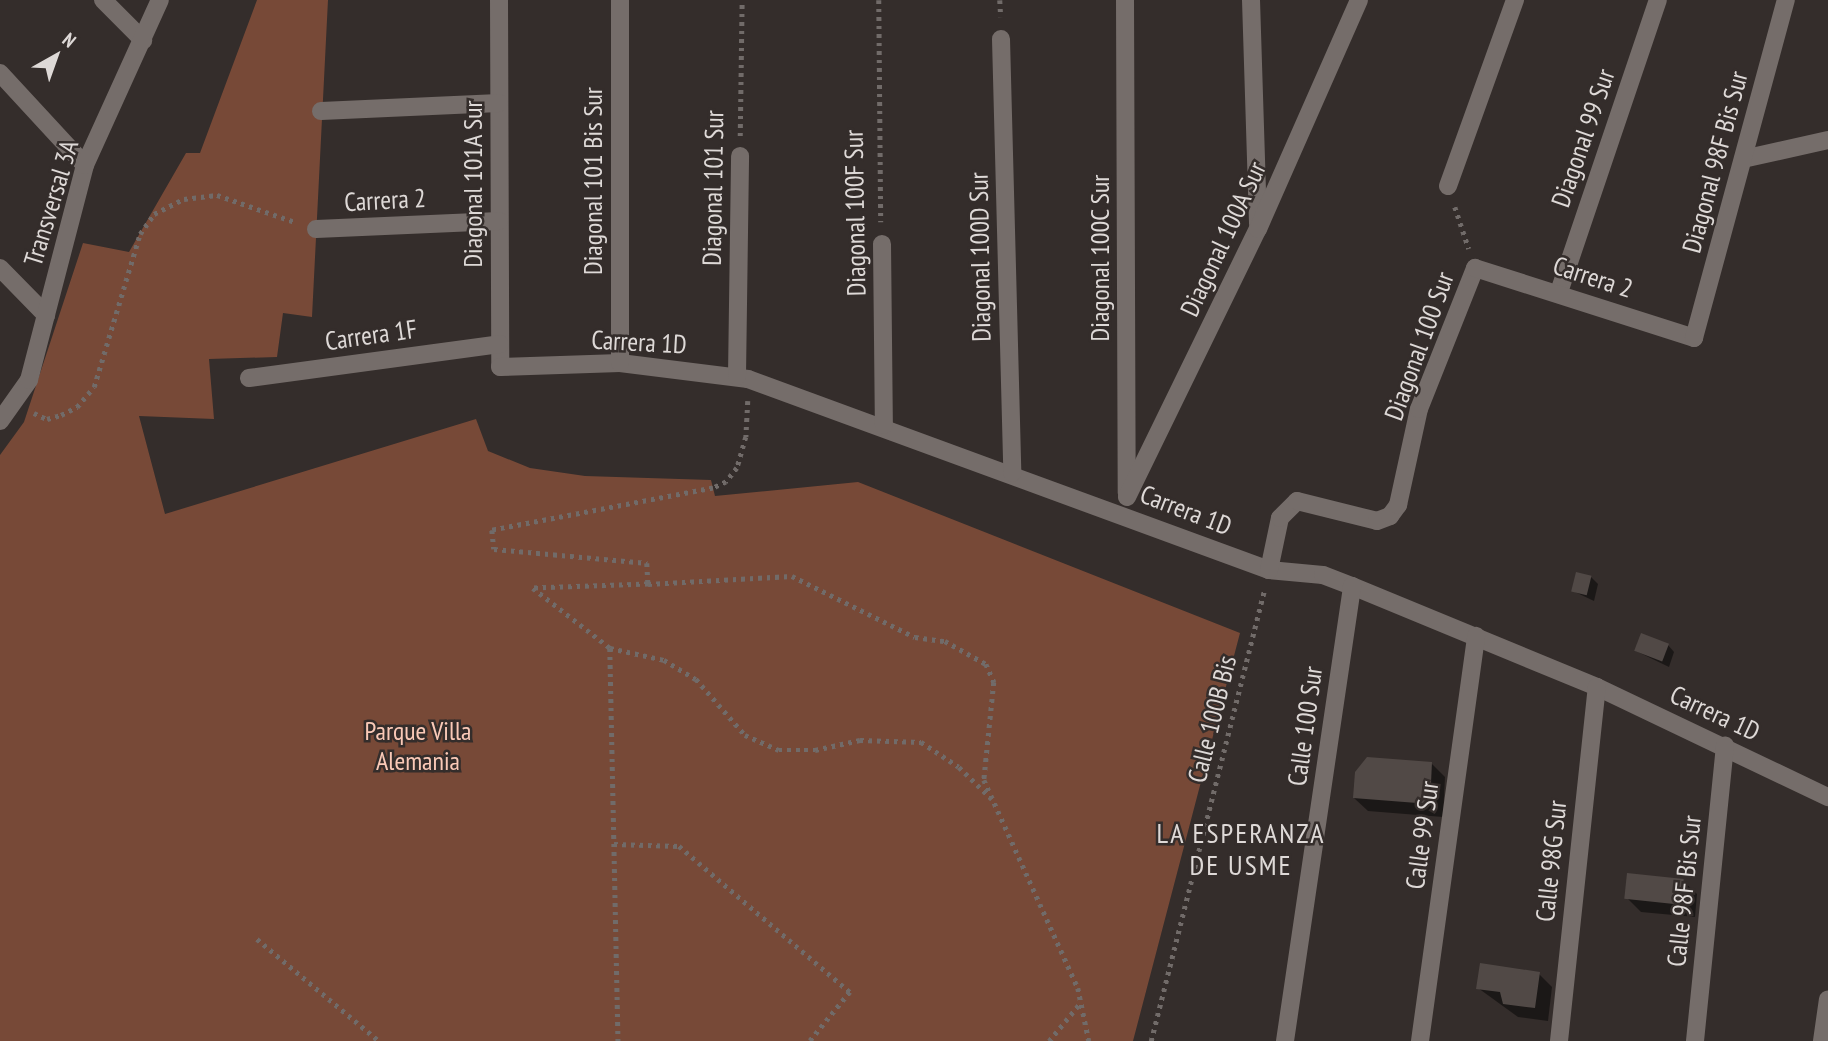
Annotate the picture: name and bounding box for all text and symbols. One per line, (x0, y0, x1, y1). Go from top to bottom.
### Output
north arrow (21, 21, 91, 91)
text: N (58, 27, 81, 52)
street label: Diagonal 99 Sur (1545, 65, 1621, 211)
street label: Diagonal 98F Bis Sur (1676, 68, 1754, 256)
street label: Diagonal 101 Bis Sur (577, 87, 609, 275)
street label: Diagonal 101A Sur (457, 100, 489, 268)
street label: Diagonal 101 Sur (696, 110, 730, 266)
street label: Diagonal 100F Sur (838, 130, 872, 296)
street label: Transversal 3A (17, 136, 85, 270)
street label: Diagonal 100A Sur (1173, 156, 1273, 322)
street label: Diagonal 100D Sur (963, 172, 997, 342)
street label: Diagonal 100C Sur (1084, 174, 1116, 342)
street label: Carrera 2 (343, 182, 427, 218)
street label: Carrera 2 (1549, 250, 1637, 304)
street label: Diagonal 100 Sur (1378, 268, 1460, 424)
street label: Carrera 1F (323, 313, 419, 357)
street label: Carrera 1D (591, 324, 687, 360)
street label: Carrera 1D (1136, 478, 1236, 542)
street label: Calle 100B Bis (1181, 652, 1243, 786)
street label: Calle 100 Sur (1281, 664, 1329, 788)
street label: Carrera 1D (1665, 679, 1765, 747)
park label: Parque Villa Alemania (364, 715, 472, 776)
street label: Calle 99 Sur (1399, 779, 1445, 891)
street label: Calle 98G Sur (1529, 799, 1573, 923)
street label: Calle 98F Bis Sur (1661, 814, 1707, 968)
district label: LA ESPERANZA DE USME (1158, 816, 1324, 882)

